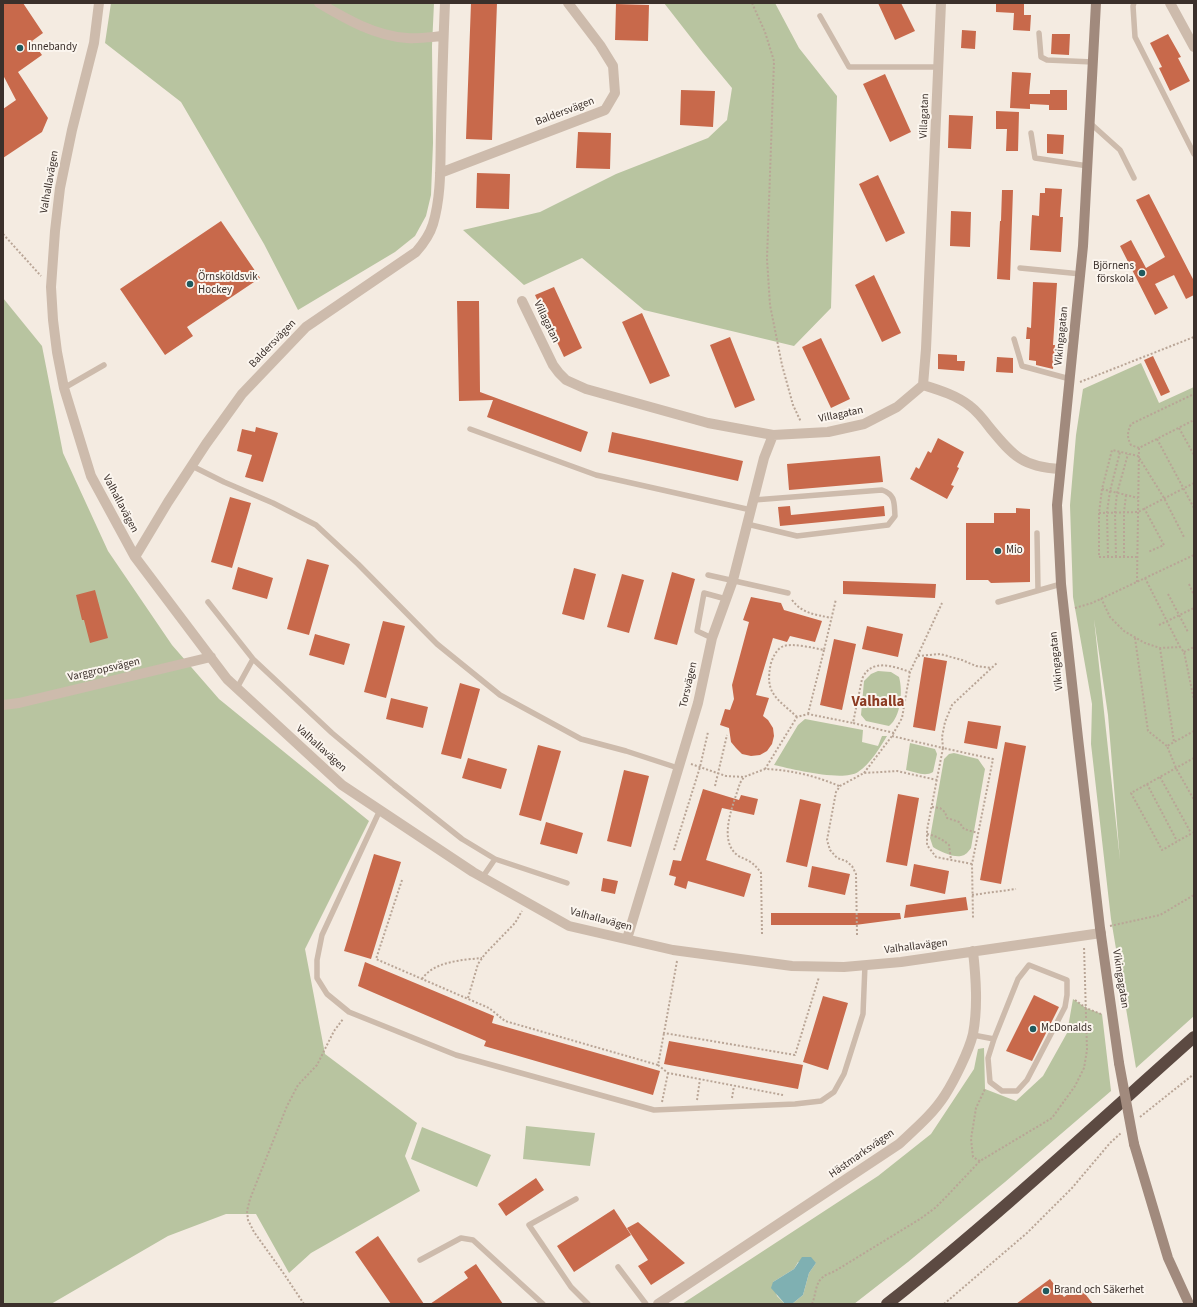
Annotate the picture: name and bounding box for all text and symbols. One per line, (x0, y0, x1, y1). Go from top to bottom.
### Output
place label: Innebandy (28, 41, 77, 55)
marker: Innebandy (15, 43, 25, 53)
street label: Villagatan (918, 93, 932, 139)
street label: Baldersvägen (534, 95, 596, 129)
street label: Valhallavägen (38, 149, 62, 215)
place label: Björnens förskola (1093, 260, 1134, 286)
marker: Björnens förskola (1137, 268, 1147, 278)
place label: Örnsköldsvik Hockey (198, 271, 258, 297)
marker: Örnsköldsvik Hockey (185, 279, 195, 289)
street label: Villagatan (530, 299, 562, 345)
street label: Vikingagatan (1052, 306, 1072, 366)
street label: Baldersvägen (247, 317, 299, 371)
street label: Villagatan (817, 404, 865, 426)
street label: Valhallavägen (99, 473, 141, 535)
place label: Mio (1006, 544, 1023, 558)
marker: Mio (993, 546, 1003, 556)
street label: Vikingagatan (1047, 631, 1067, 691)
street label: Varggropsvägen (67, 655, 141, 685)
street label: Torsvägen (677, 661, 701, 709)
district label: Valhalla (852, 694, 904, 712)
street label: Valhallavägen (293, 723, 349, 775)
street label: Valhallavägen (568, 905, 634, 935)
street label: Valhallavägen (884, 937, 948, 957)
street label: Vikingagatan (1109, 949, 1131, 1009)
place label: McDonalds (1041, 1022, 1092, 1036)
marker: McDonalds (1028, 1024, 1038, 1034)
street label: Hästmarksvägen (827, 1127, 897, 1181)
place label: Brand och Säkerhet (1054, 1284, 1144, 1298)
marker: Brand och Säkerhet (1041, 1286, 1051, 1296)

